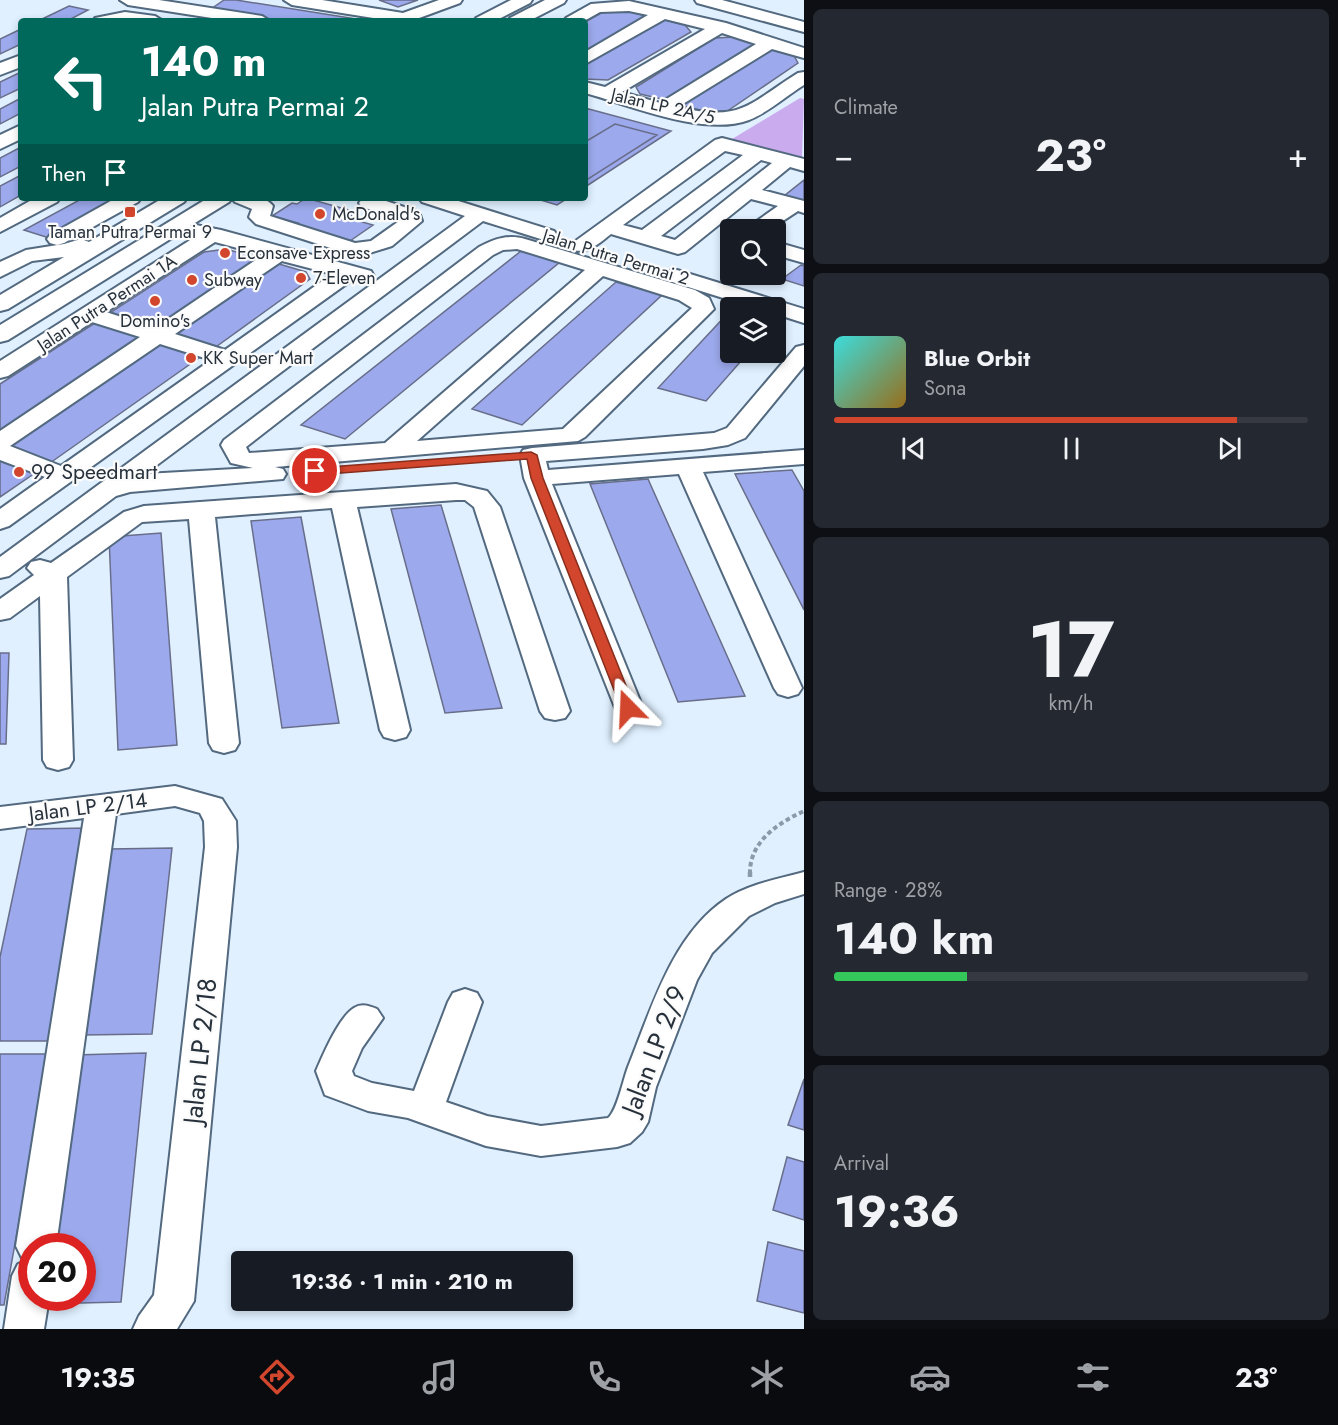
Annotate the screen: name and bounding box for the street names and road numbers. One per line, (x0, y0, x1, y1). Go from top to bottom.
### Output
street label: Jalan LP 2A/5 (606, 81, 718, 131)
street label: Jalan Putra Permai 2 (538, 222, 692, 292)
street label: Jalan Putra Permai 1A (30, 248, 182, 359)
street label: Jalan LP 2/14 (24, 785, 149, 830)
street label: Jalan LP 2/18 (173, 976, 227, 1129)
street label: Jalan LP 2/9 (611, 980, 696, 1123)

